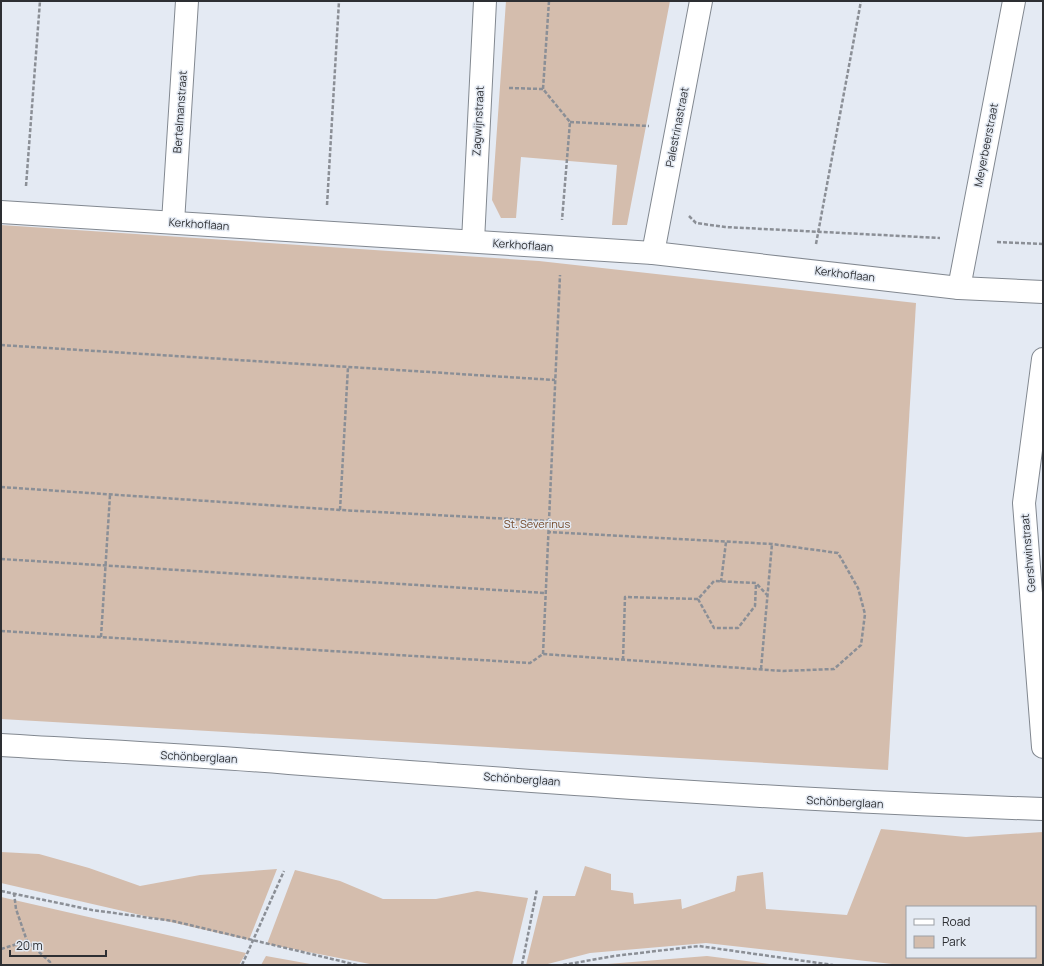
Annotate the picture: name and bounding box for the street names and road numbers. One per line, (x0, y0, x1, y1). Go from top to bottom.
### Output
street label: Bertelmanstraat (169, 70, 190, 154)
street label: Zagwijnstraat (468, 86, 487, 156)
street label: Palestrinastraat (661, 86, 692, 168)
street label: Meyerbeerstraat (970, 102, 1001, 188)
street label: Kerkhoflaan (168, 214, 230, 233)
street label: Kerkhoflaan (492, 235, 554, 254)
street label: Kerkhoflaan (814, 262, 876, 285)
street label: Gershwinstraat (1017, 513, 1038, 593)
street label: Schönberglaan (160, 747, 238, 766)
street label: Schönberglaan (483, 768, 561, 789)
street label: Schönberglaan (806, 792, 884, 811)

